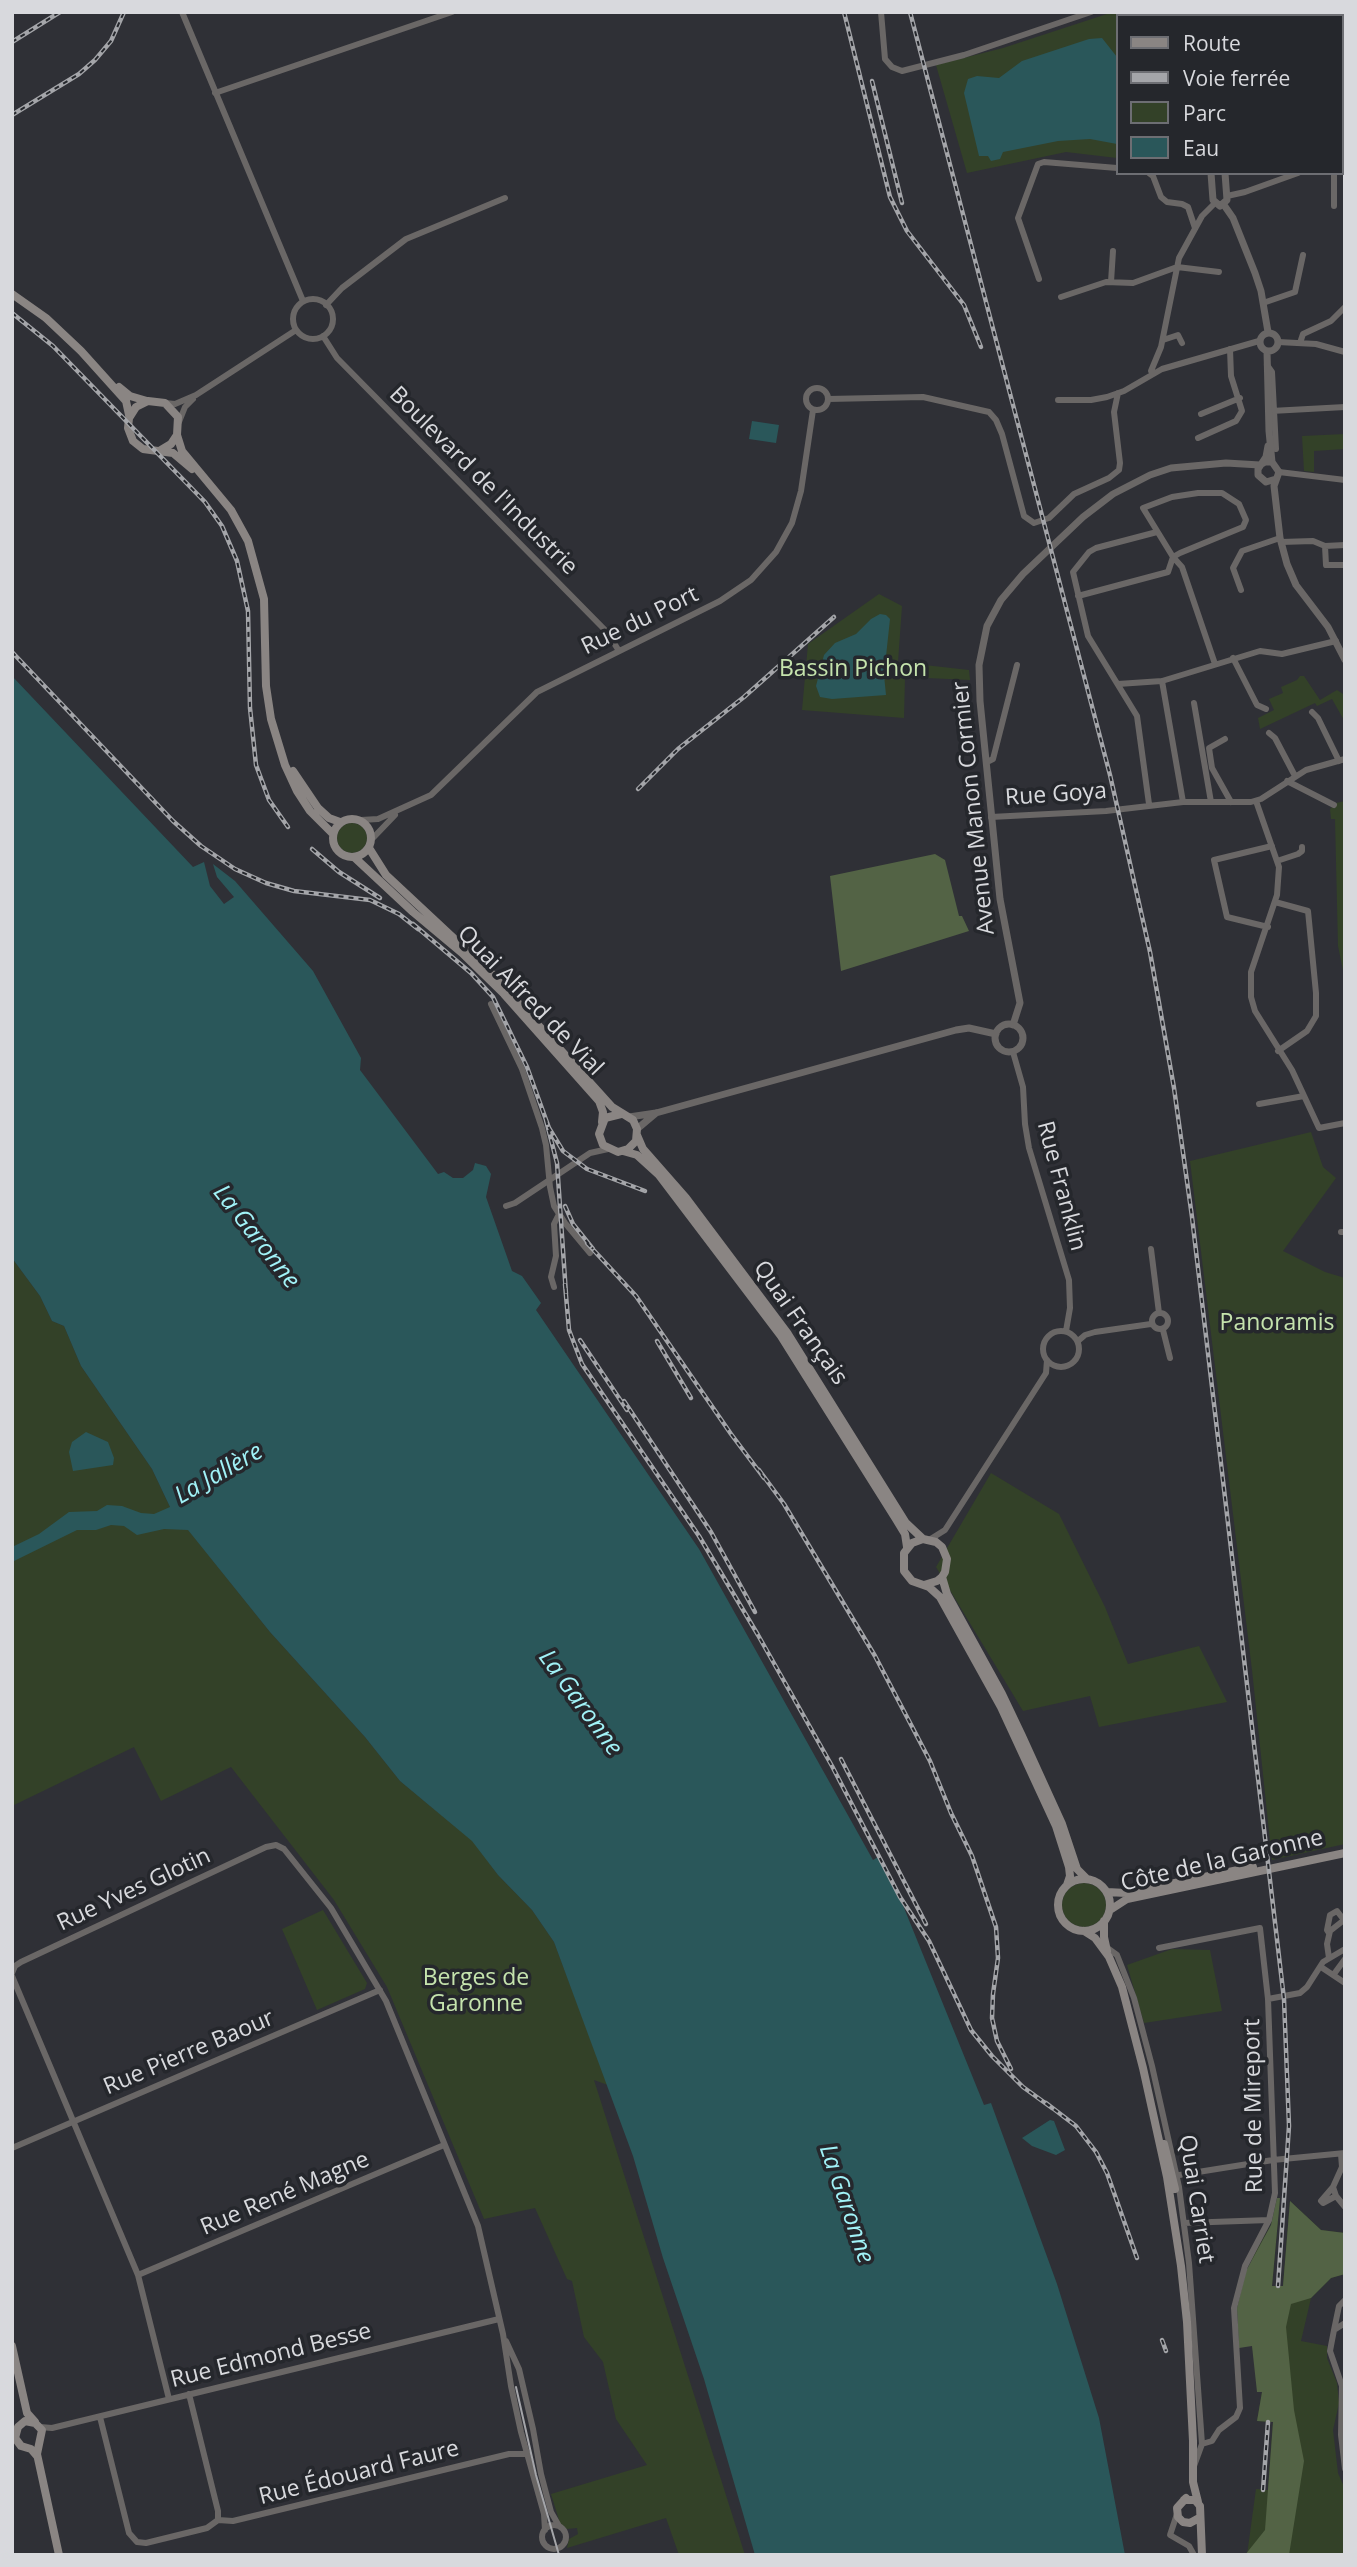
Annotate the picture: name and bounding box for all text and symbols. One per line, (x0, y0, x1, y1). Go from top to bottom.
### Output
legend (1116, 14, 1343, 175)
text: Route (1183, 29, 1241, 57)
text: Voie ferrée (1183, 64, 1290, 92)
text: Parc (1183, 99, 1226, 127)
text: Eau (1183, 134, 1219, 162)
street label: Boulevard de l'Industrie (383, 381, 583, 581)
street label: Rue du Port (577, 581, 703, 661)
park label: Bassin Pichon (779, 655, 927, 683)
street label: Avenue Manon Cormier (947, 680, 1001, 936)
street label: Rue Goya (1004, 778, 1108, 812)
street label: Quai Alfred de Vial (451, 920, 609, 1082)
street label: Rue Franklin (1030, 1118, 1092, 1254)
water label: La Garonne (207, 1179, 305, 1295)
street label: Quai Français (747, 1256, 853, 1390)
park label: Panoramis (1220, 1309, 1334, 1337)
water label: La Jallère (170, 1437, 268, 1511)
water label: La Garonne (532, 1644, 628, 1762)
street label: Côte de la Garonne (1118, 1824, 1326, 1898)
street label: Rue Yves Glotin (53, 1842, 215, 1938)
park label: Berges de Garonne (423, 1964, 529, 2018)
street label: Rue Pierre Baour (100, 2005, 278, 2101)
street label: Rue de Mireport (1239, 2019, 1269, 2193)
street label: Quai Carriet (1172, 2133, 1220, 2265)
water label: La Garonne (812, 2141, 880, 2267)
street label: Rue René Magne (197, 2146, 373, 2242)
street label: Rue Edmond Besse (168, 2318, 374, 2394)
street label: Rue Édouard Faure (256, 2435, 462, 2511)

